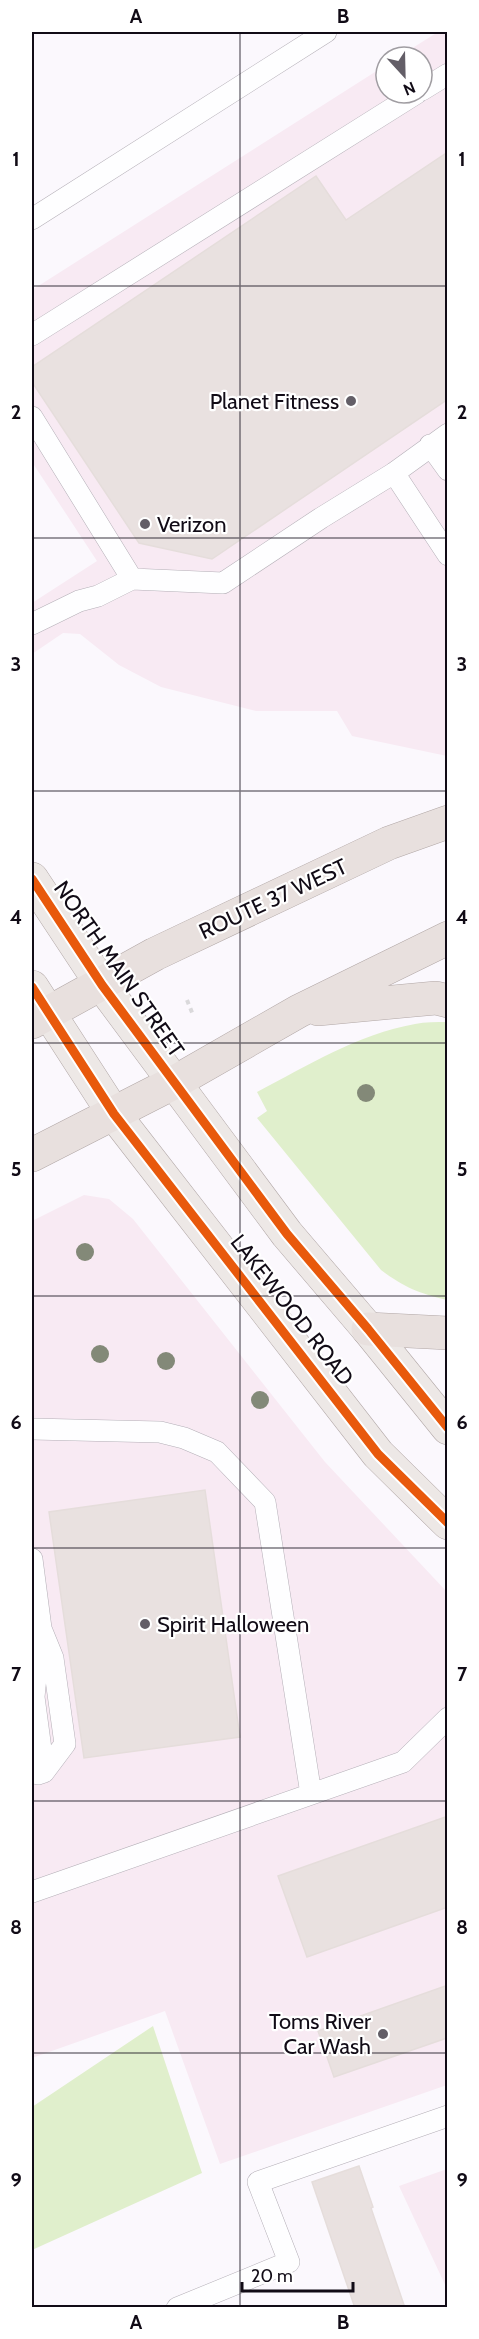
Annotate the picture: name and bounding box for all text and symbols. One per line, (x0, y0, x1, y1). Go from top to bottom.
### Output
text: A (130, 4, 143, 28)
text: B (337, 4, 349, 28)
north arrow (374, 45, 434, 105)
text: N (401, 78, 418, 99)
text: 1 (12, 147, 20, 171)
text: 1 (458, 147, 466, 171)
place label: Planet Fitness (210, 388, 339, 415)
marker: Planet Fitness (344, 394, 358, 408)
text: 2 (11, 400, 21, 424)
text: 2 (457, 400, 467, 424)
place label: Verizon (157, 511, 227, 538)
marker: Verizon (138, 517, 152, 531)
text: 3 (11, 652, 21, 676)
text: 3 (457, 652, 467, 676)
street label: ROUTE 37 WEST (195, 853, 352, 945)
street label: NORTH MAIN STREET (48, 876, 190, 1063)
text: 4 (10, 905, 22, 929)
text: 4 (456, 905, 468, 929)
text: 5 (11, 1157, 21, 1181)
text: 5 (457, 1157, 467, 1181)
street label: LAKEWOOD ROAD (225, 1229, 359, 1391)
text: 6 (10, 1410, 22, 1434)
text: 6 (456, 1410, 468, 1434)
place label: Spirit Halloween (157, 1611, 309, 1638)
marker: Spirit Halloween (138, 1617, 152, 1631)
text: 7 (11, 1662, 22, 1686)
text: 7 (457, 1662, 468, 1686)
text: 8 (10, 1915, 22, 1939)
text: 8 (456, 1915, 468, 1939)
place label: Toms River Car Wash (269, 2008, 371, 2060)
marker: Toms River Car Wash (376, 2027, 390, 2041)
text: 9 (10, 2168, 22, 2192)
text: 9 (456, 2168, 468, 2192)
scale bar (242, 2255, 353, 2293)
text: 20 m (251, 2265, 293, 2287)
text: A (130, 2310, 143, 2334)
text: B (337, 2310, 349, 2334)

